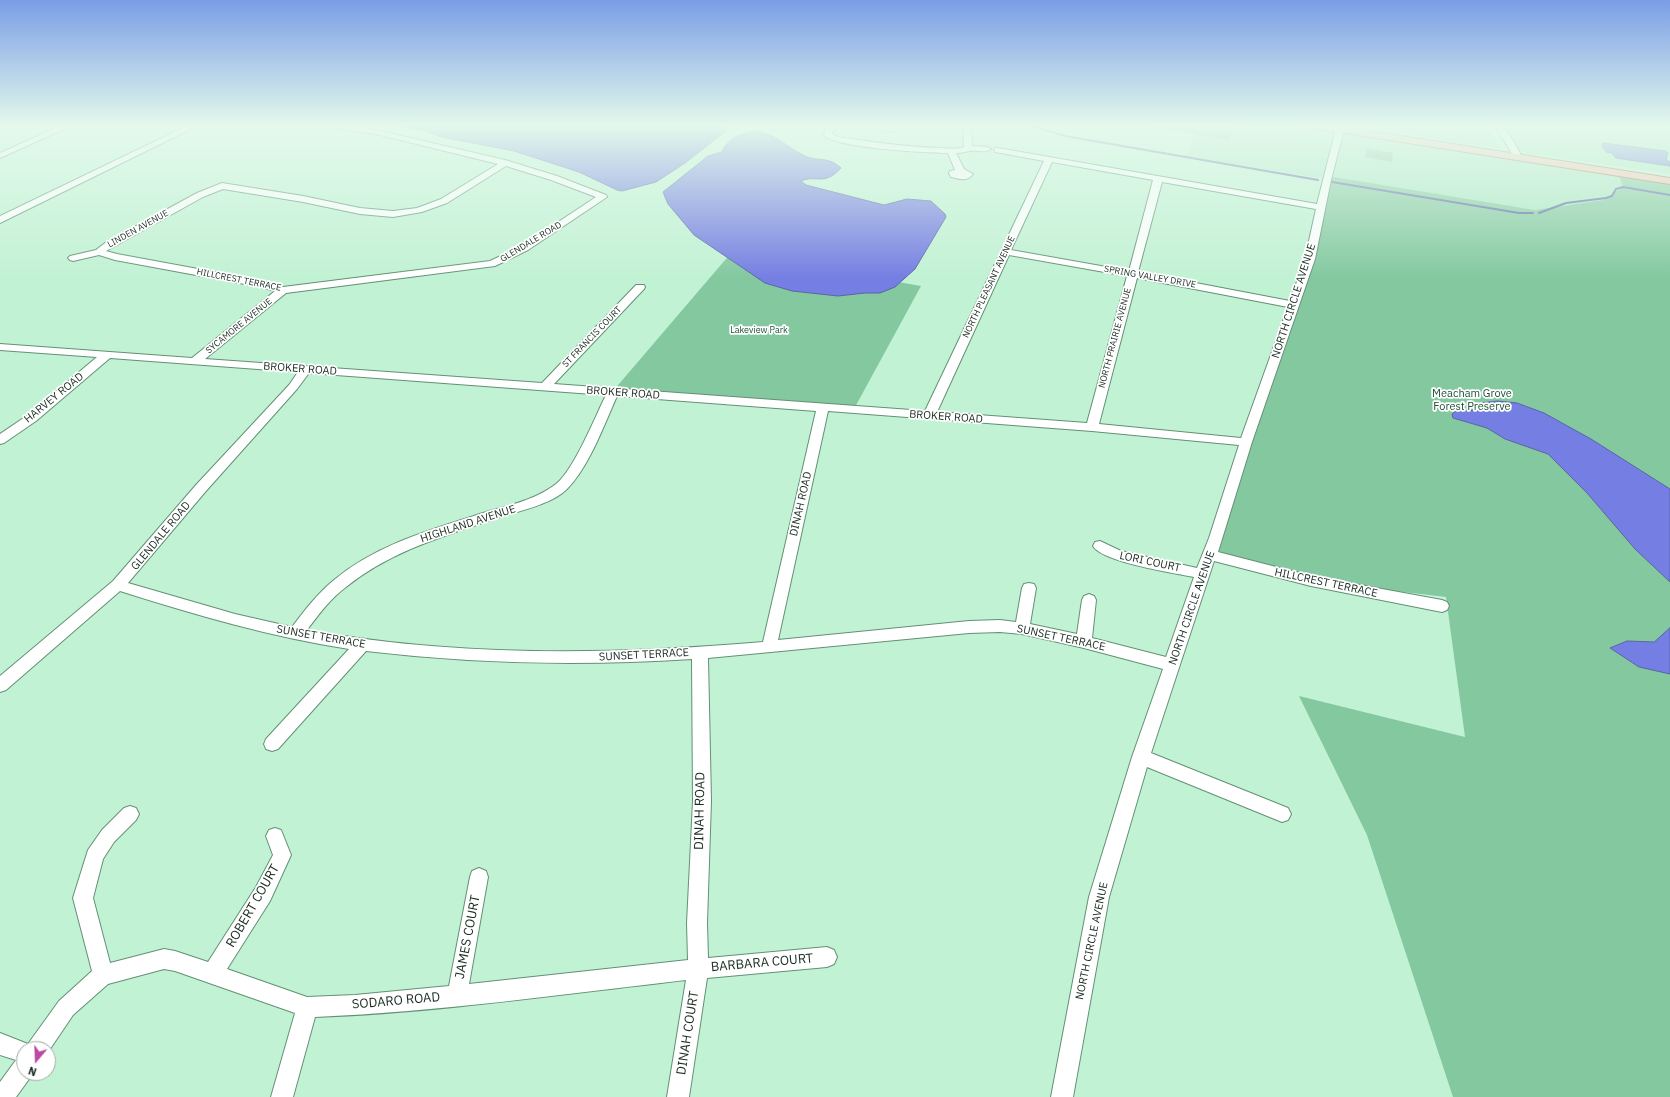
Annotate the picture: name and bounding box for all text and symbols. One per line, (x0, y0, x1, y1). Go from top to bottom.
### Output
street label: LINDEN AVENUE (106, 208, 170, 250)
street label: GLENDALE ROAD (498, 219, 564, 265)
street label: NORTH PLEASANT AVENUE (961, 234, 1017, 340)
street label: NORTH CIRCLE AVENUE (1269, 242, 1319, 360)
street label: SPRING VALLEY DRIVE (1103, 264, 1197, 290)
street label: HILLCREST TERRACE (196, 266, 282, 294)
street label: NORTH PRAIRIE AVENUE (1096, 287, 1134, 389)
street label: SYCAMORE AVENUE (204, 296, 274, 356)
street label: ST FRANCIS COURT (560, 304, 624, 370)
park label: Lakeview Park (730, 325, 788, 335)
street label: BROKER ROAD (263, 360, 337, 378)
street label: HARVEY ROAD (22, 370, 86, 426)
street label: BROKER ROAD (586, 384, 660, 402)
park label: Meacham Grove Forest Preserve (1432, 387, 1512, 413)
street label: BROKER ROAD (909, 408, 983, 426)
street label: DINAH ROAD (787, 470, 815, 538)
street label: GLENDALE ROAD (129, 499, 193, 573)
street label: HIGHLAND AVENUE (419, 502, 517, 546)
street label: LORI COURT (1118, 549, 1182, 575)
street label: NORTH CIRCLE AVENUE (1166, 549, 1218, 667)
street label: HILLCREST TERRACE (1273, 566, 1379, 600)
street label: SUNSET TERRACE (1015, 622, 1107, 654)
street label: SUNSET TERRACE (275, 623, 367, 651)
street label: SUNSET TERRACE (599, 646, 689, 664)
street label: DINAH ROAD (692, 772, 708, 850)
street label: ROBERT COURT (223, 862, 283, 950)
street label: NORTH CIRCLE AVENUE (1073, 881, 1111, 1001)
street label: JAMES COURT (452, 894, 484, 980)
street label: BARBARA COURT (710, 951, 814, 975)
street label: SODARO ROAD (351, 989, 441, 1013)
street label: DINAH COURT (674, 990, 702, 1076)
north arrow (16, 1041, 56, 1081)
text: N (26, 1063, 38, 1079)

